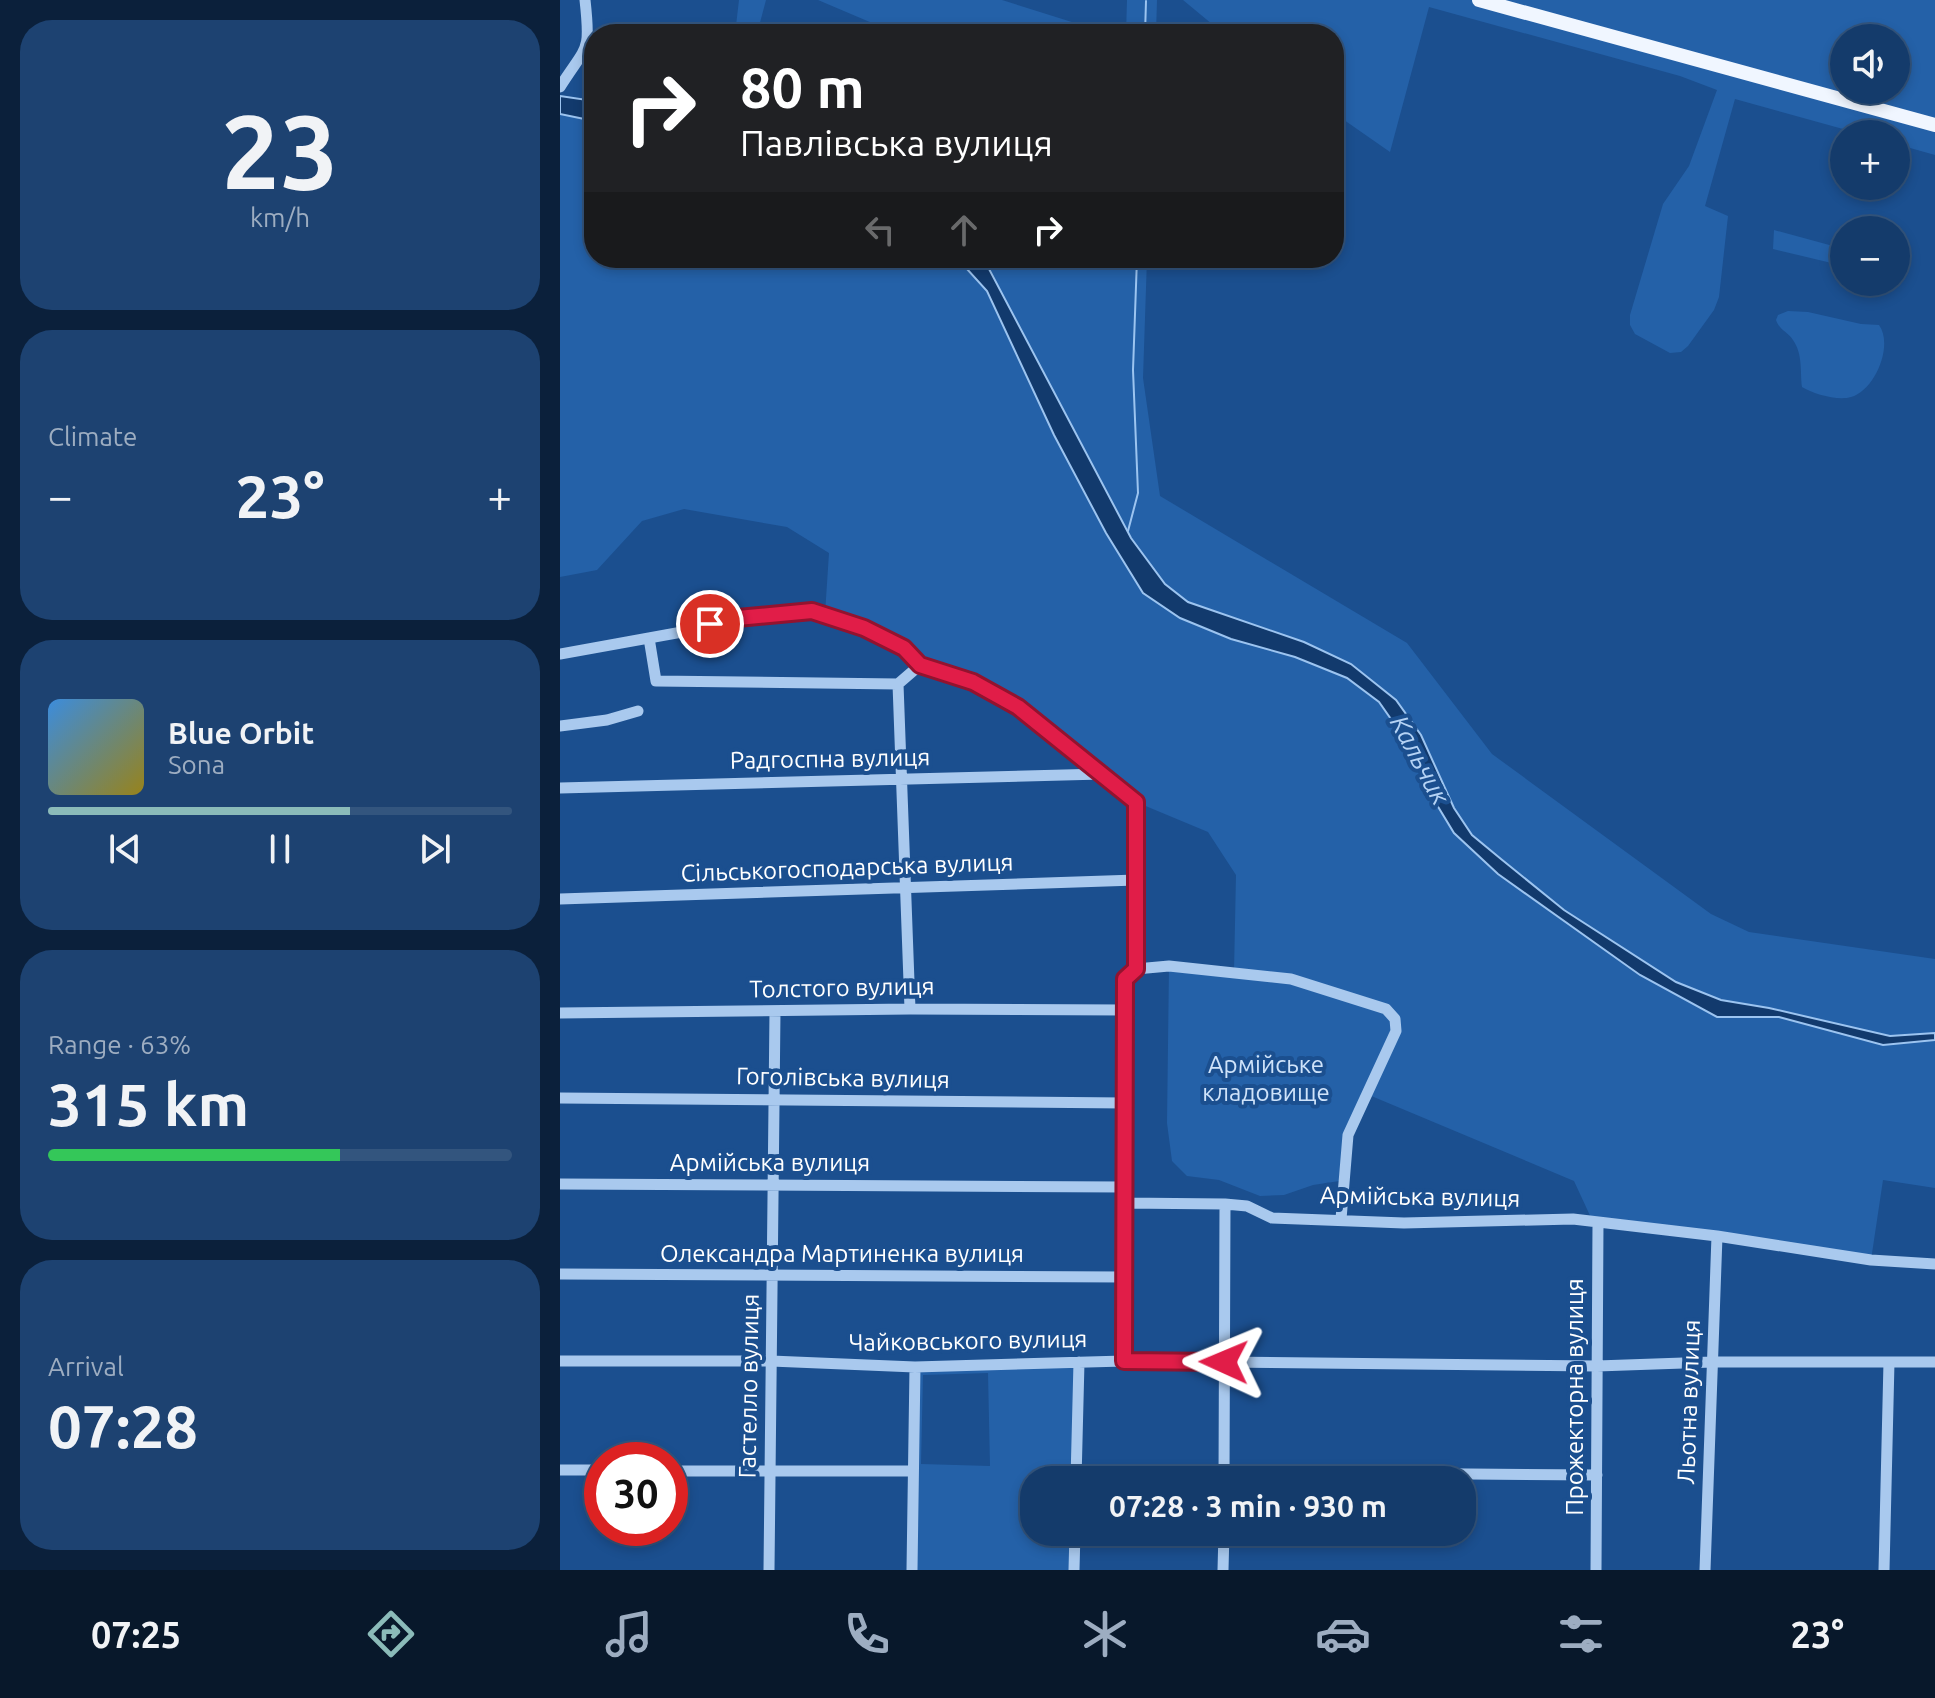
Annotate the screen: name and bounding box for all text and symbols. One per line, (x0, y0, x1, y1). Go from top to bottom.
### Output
map controls (1830, 24, 1910, 296)
button: sound (1830, 24, 1910, 104)
icon: right (608, 56, 712, 160)
text: 80 m (740, 56, 865, 119)
text: 23 (221, 92, 339, 209)
button: + (1830, 120, 1910, 200)
text: Павлівська вулиця (740, 122, 1053, 163)
text: km/h (250, 203, 310, 232)
icon: left (858, 208, 902, 252)
icon: ahead (942, 208, 986, 252)
icon: right (1026, 208, 1070, 252)
button: − (1830, 216, 1910, 296)
text: Climate (48, 422, 137, 451)
text: 23° (236, 462, 324, 529)
text: − (48, 471, 73, 520)
text: + (487, 471, 512, 520)
pin (676, 590, 744, 658)
icon: arrive (688, 602, 732, 646)
water label: Кальчик (1385, 710, 1456, 810)
text: Blue Orbit (168, 716, 314, 750)
street label: Радгоспна вулиця (729, 743, 930, 774)
text: Sona (168, 750, 225, 779)
icon: previous (103, 827, 147, 871)
icon: pause (258, 827, 302, 871)
icon: next (413, 827, 457, 871)
street label: Сільськогосподарська вулиця (680, 848, 1014, 887)
street label: Толстого вулиця (749, 972, 935, 1003)
text: Range · 63% (48, 1030, 191, 1059)
park label: Армійське кладовище (1202, 1051, 1330, 1106)
street label: Гоголівська вулиця (736, 1062, 950, 1093)
text: 315 km (48, 1070, 249, 1137)
street label: Армійська вулиця (670, 1149, 870, 1176)
street label: Армійська вулиця (1320, 1181, 1520, 1212)
street label: Олександра Мартиненка вулиця (660, 1240, 1024, 1267)
street label: Прожекторна вулиця (1561, 1278, 1588, 1516)
street label: Гастелло вулиця (733, 1293, 764, 1479)
street label: Льотна вулиця (1672, 1319, 1705, 1485)
position arrow (1182, 1320, 1266, 1404)
street label: Чайковського вулиця (848, 1325, 1088, 1356)
text: Arrival (48, 1352, 124, 1381)
text: 07:28 (48, 1392, 198, 1459)
speed limit sign: 30 (584, 1442, 688, 1546)
text: 07:28 · 3 min · 930 m (1109, 1489, 1387, 1523)
icon: directions (363, 1606, 419, 1662)
icon: music (601, 1606, 657, 1662)
icon: phone (839, 1606, 895, 1662)
icon: climate (1077, 1606, 1133, 1662)
icon: car (1315, 1606, 1371, 1662)
icon: filters (1553, 1606, 1609, 1662)
text: 07:25 (91, 1614, 181, 1655)
text: 23° (1791, 1614, 1844, 1655)

